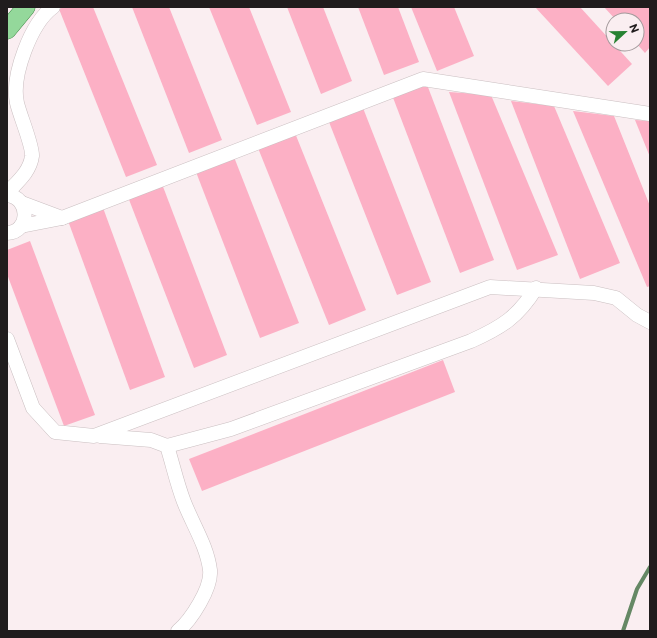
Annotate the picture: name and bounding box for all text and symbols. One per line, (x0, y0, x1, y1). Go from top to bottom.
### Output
north arrow (605, 12, 645, 52)
text: N (627, 22, 642, 34)

